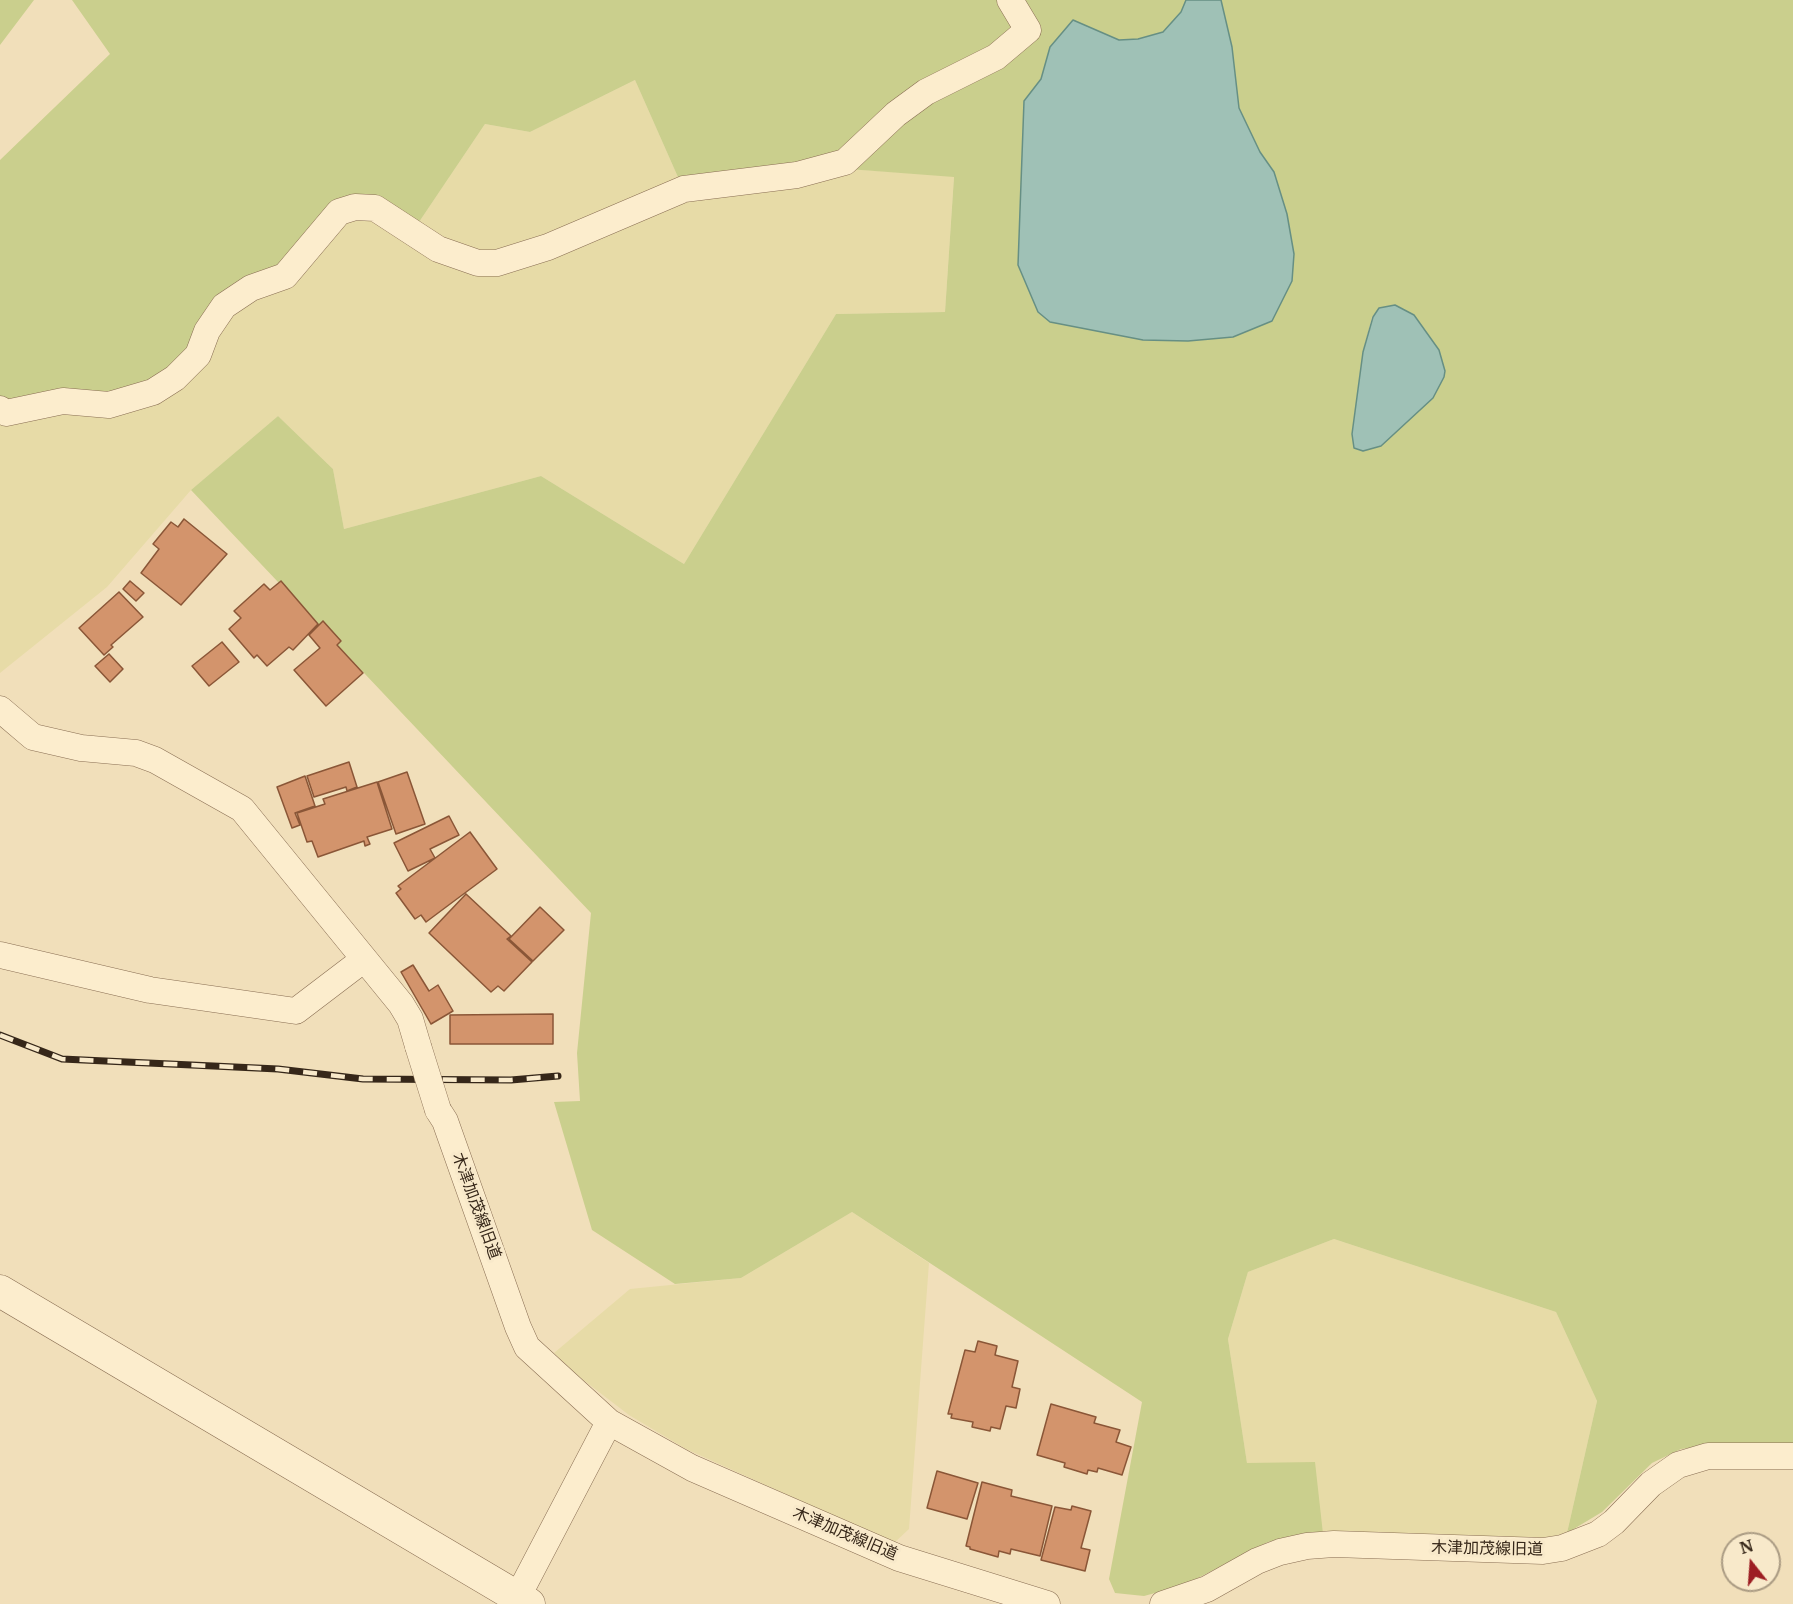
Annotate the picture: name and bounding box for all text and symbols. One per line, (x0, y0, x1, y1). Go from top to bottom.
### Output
street label: 木津加茂線旧道 (448, 1150, 504, 1262)
street label: 木津加茂線旧道 (790, 1503, 900, 1565)
north arrow (1721, 1532, 1781, 1592)
text: N (1737, 1535, 1755, 1558)
street label: 木津加茂線旧道 (1431, 1538, 1543, 1560)

